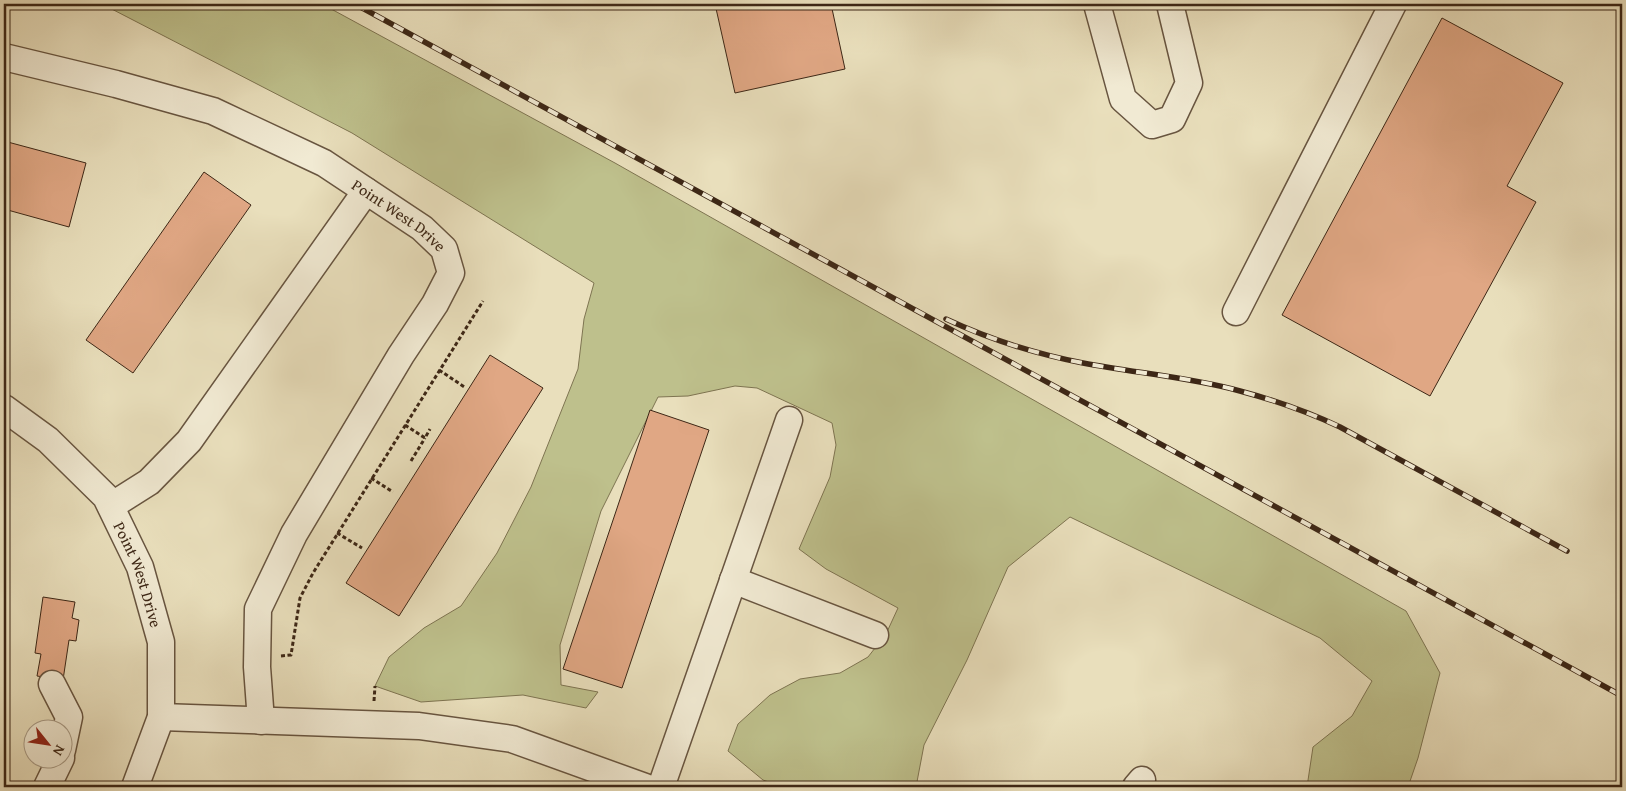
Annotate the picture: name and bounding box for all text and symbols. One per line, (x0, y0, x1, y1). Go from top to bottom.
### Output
street label: Point West Drive (347, 173, 452, 257)
street label: Point West Drive (108, 517, 168, 630)
north arrow (22, 718, 72, 768)
text: N (48, 741, 70, 760)

